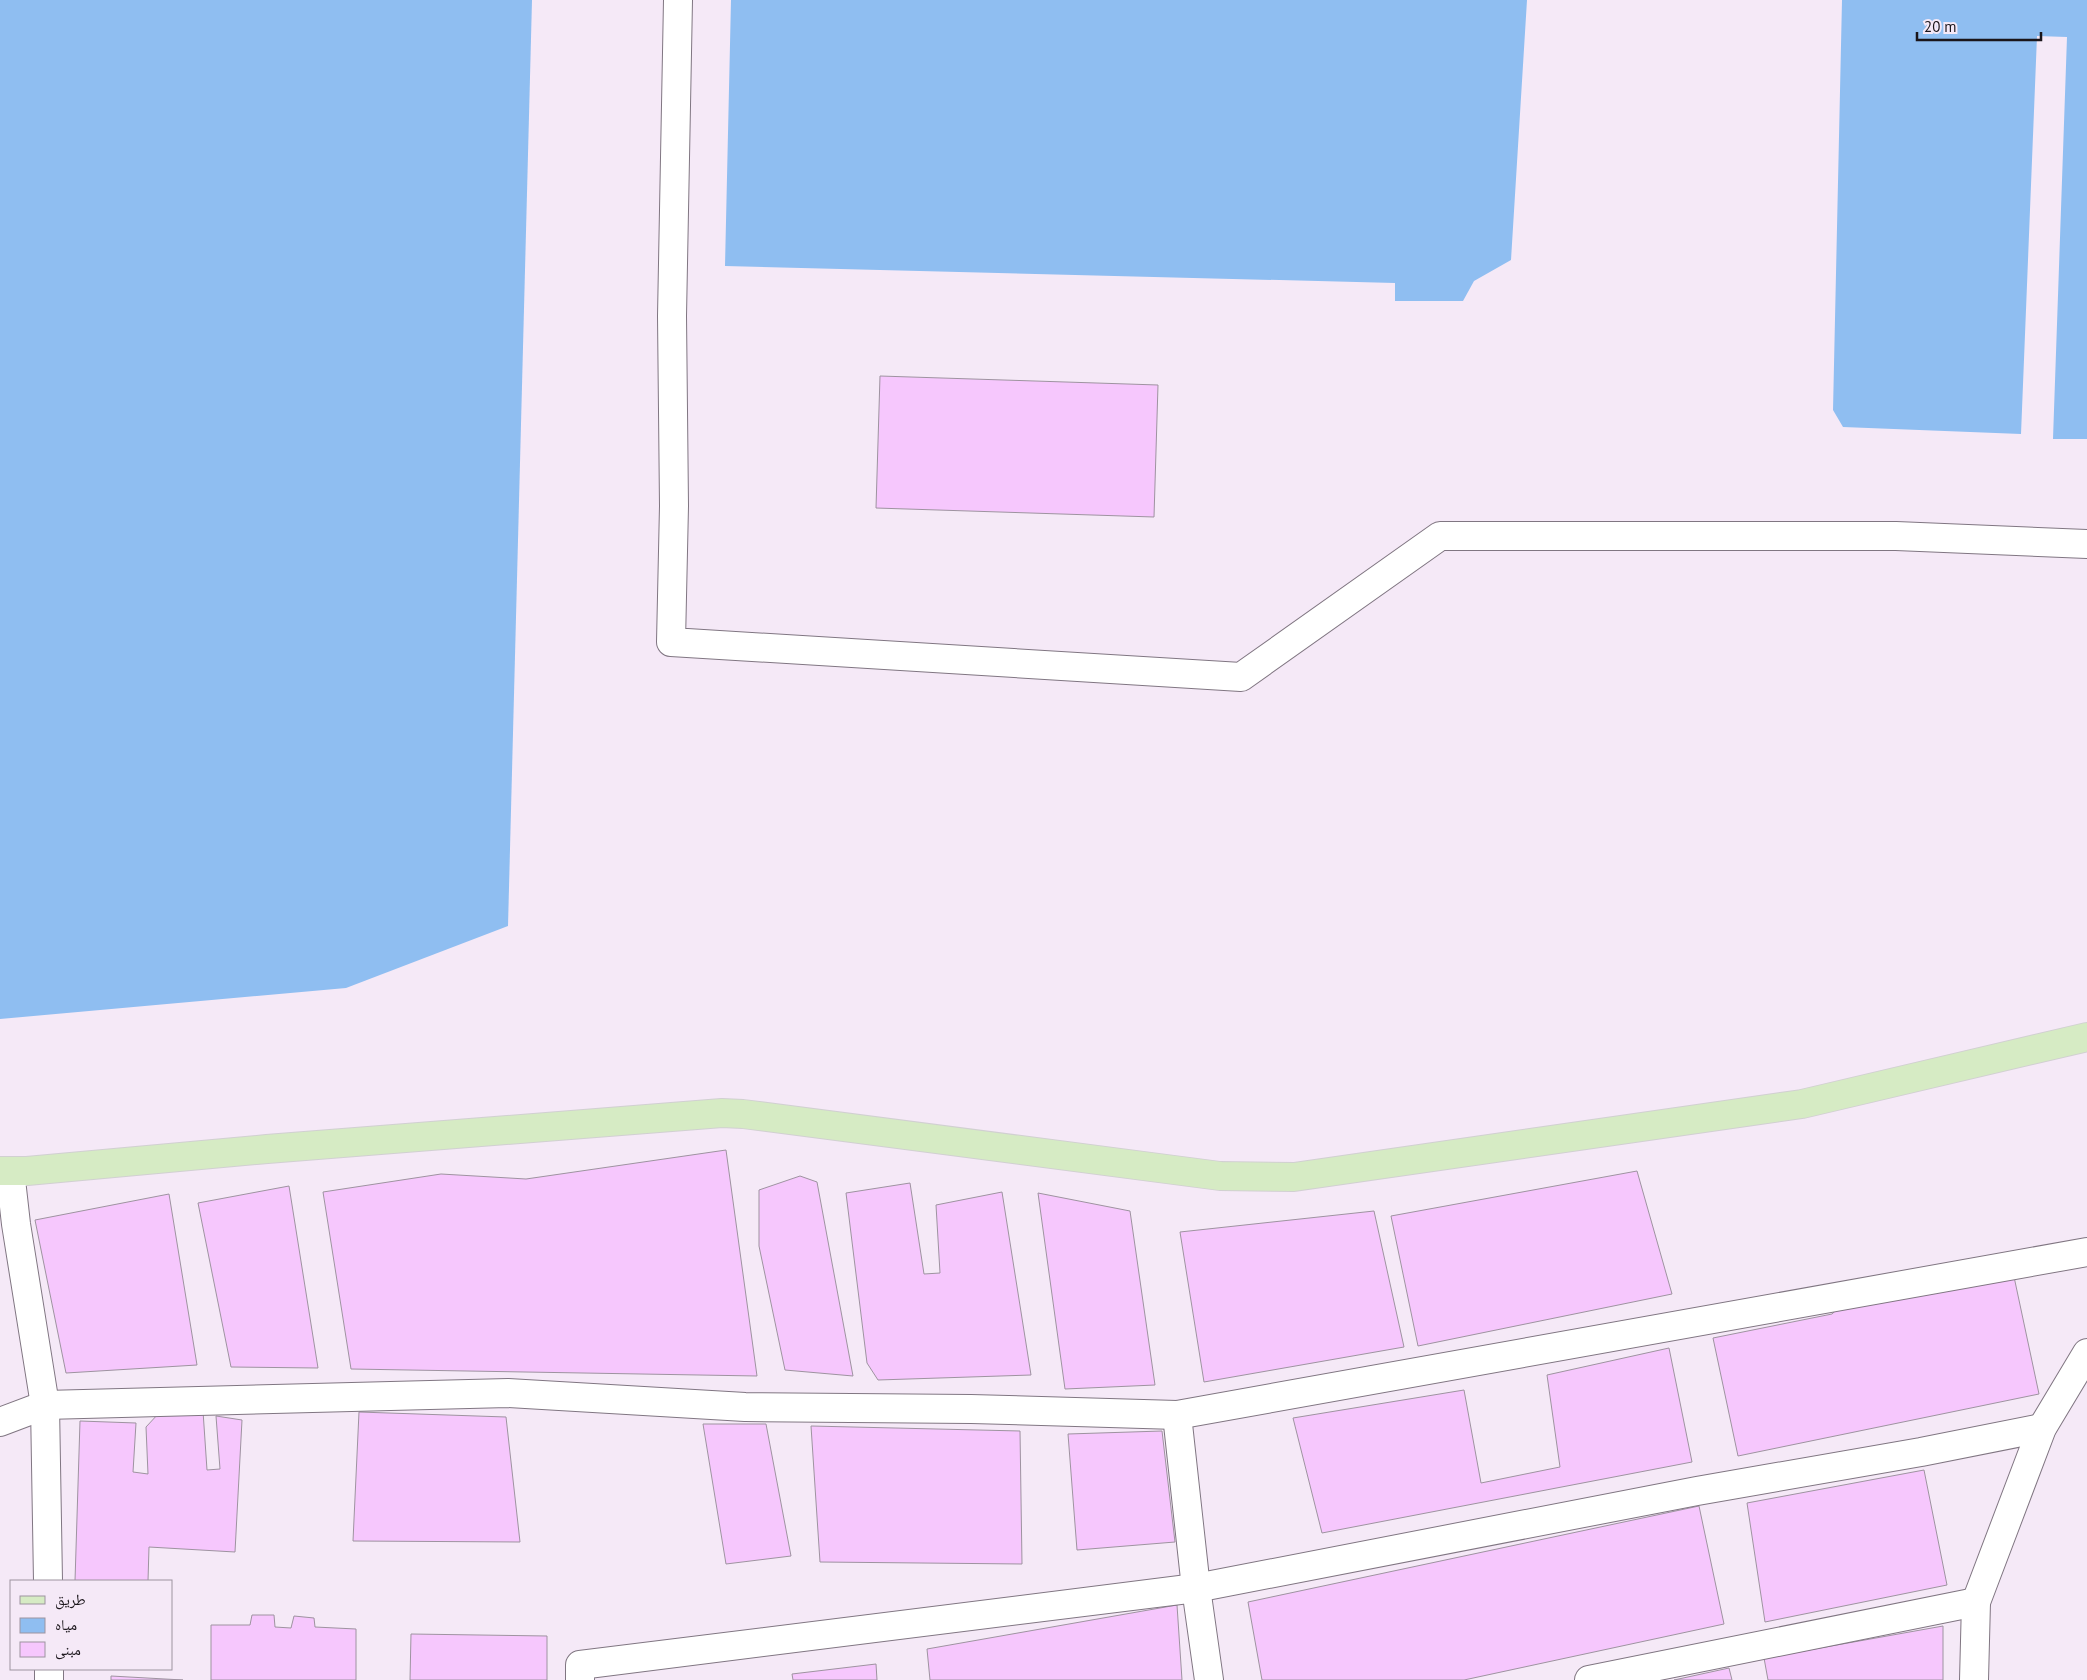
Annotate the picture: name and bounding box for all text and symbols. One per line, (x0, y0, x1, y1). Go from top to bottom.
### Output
scale bar (1917, 10, 2041, 42)
text: 20 m (1924, 17, 1957, 36)
legend (10, 1580, 172, 1670)
text: طريق (55, 1590, 86, 1610)
text: مياه (55, 1615, 77, 1634)
text: مبنى (55, 1640, 81, 1660)

